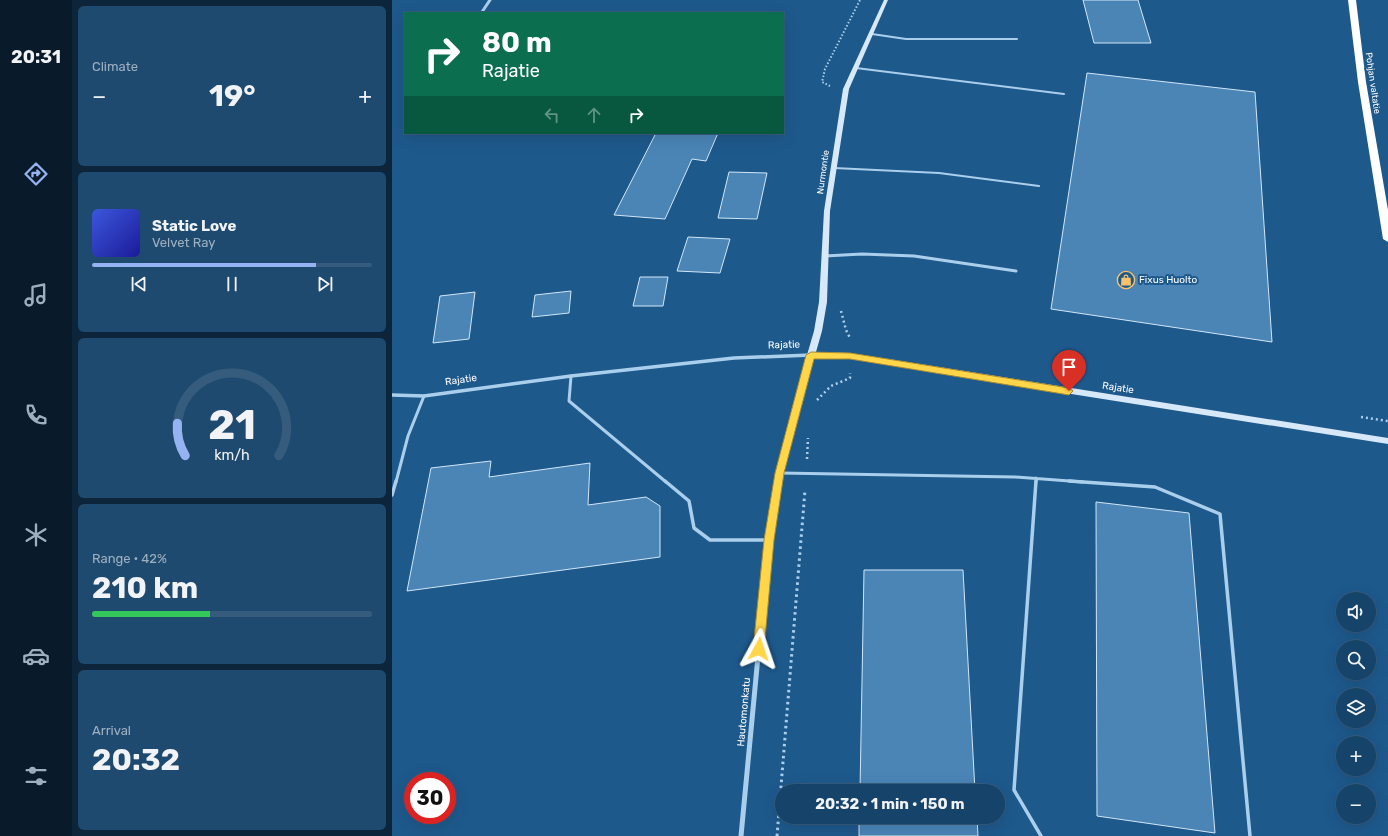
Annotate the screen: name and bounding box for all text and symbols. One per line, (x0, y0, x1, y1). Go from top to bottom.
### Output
text: 80 m (482, 26, 552, 59)
icon: right (416, 28, 468, 80)
text: 20:31 (11, 46, 61, 68)
street label: Pohjan valtatie (1364, 52, 1382, 114)
text: Climate (92, 59, 138, 74)
text: Rajatie (482, 60, 540, 82)
text: 19° (209, 78, 256, 114)
text: − (92, 83, 106, 110)
text: + (358, 83, 372, 110)
icon: left (541, 104, 563, 126)
icon: ahead (583, 104, 605, 126)
icon: right (625, 104, 647, 126)
street label: Nurmontie (815, 149, 831, 195)
icon: directions (22, 160, 50, 188)
text: Static Love (152, 217, 236, 235)
text: Velvet Ray (152, 235, 215, 250)
shop icon: Fixus Huolto (1116, 270, 1136, 290)
icon: previous (128, 273, 150, 295)
icon: pause (221, 273, 243, 295)
icon: next (314, 273, 336, 295)
place label: Fixus Huolto (1139, 274, 1197, 286)
icon: music (22, 281, 50, 309)
street label: Rajatie (768, 338, 801, 352)
pin (1052, 350, 1086, 391)
icon: arrive (1058, 356, 1080, 378)
street label: Rajatie (444, 372, 478, 388)
street label: Rajatie (1101, 380, 1135, 396)
text: 21 (208, 400, 256, 449)
icon: phone (22, 401, 50, 429)
text: km/h (214, 447, 250, 464)
icon: climate (22, 521, 50, 549)
text: Range · 42% (92, 551, 167, 566)
text: 210 km (92, 570, 198, 606)
map controls (1336, 592, 1376, 824)
button: sound (1336, 592, 1376, 632)
position arrow (738, 628, 780, 670)
button: search (1336, 640, 1376, 680)
icon: car (22, 642, 50, 670)
street label: Hautomonkatu (735, 677, 753, 747)
button: layers (1336, 688, 1376, 728)
text: Arrival (92, 723, 131, 738)
button: + (1336, 736, 1376, 776)
text: 20:32 (92, 742, 180, 778)
icon: filters (22, 762, 50, 790)
speed limit sign: 30 (404, 772, 456, 824)
button: − (1336, 784, 1376, 824)
text: 20:32 · 1 min · 150 m (815, 795, 965, 813)

